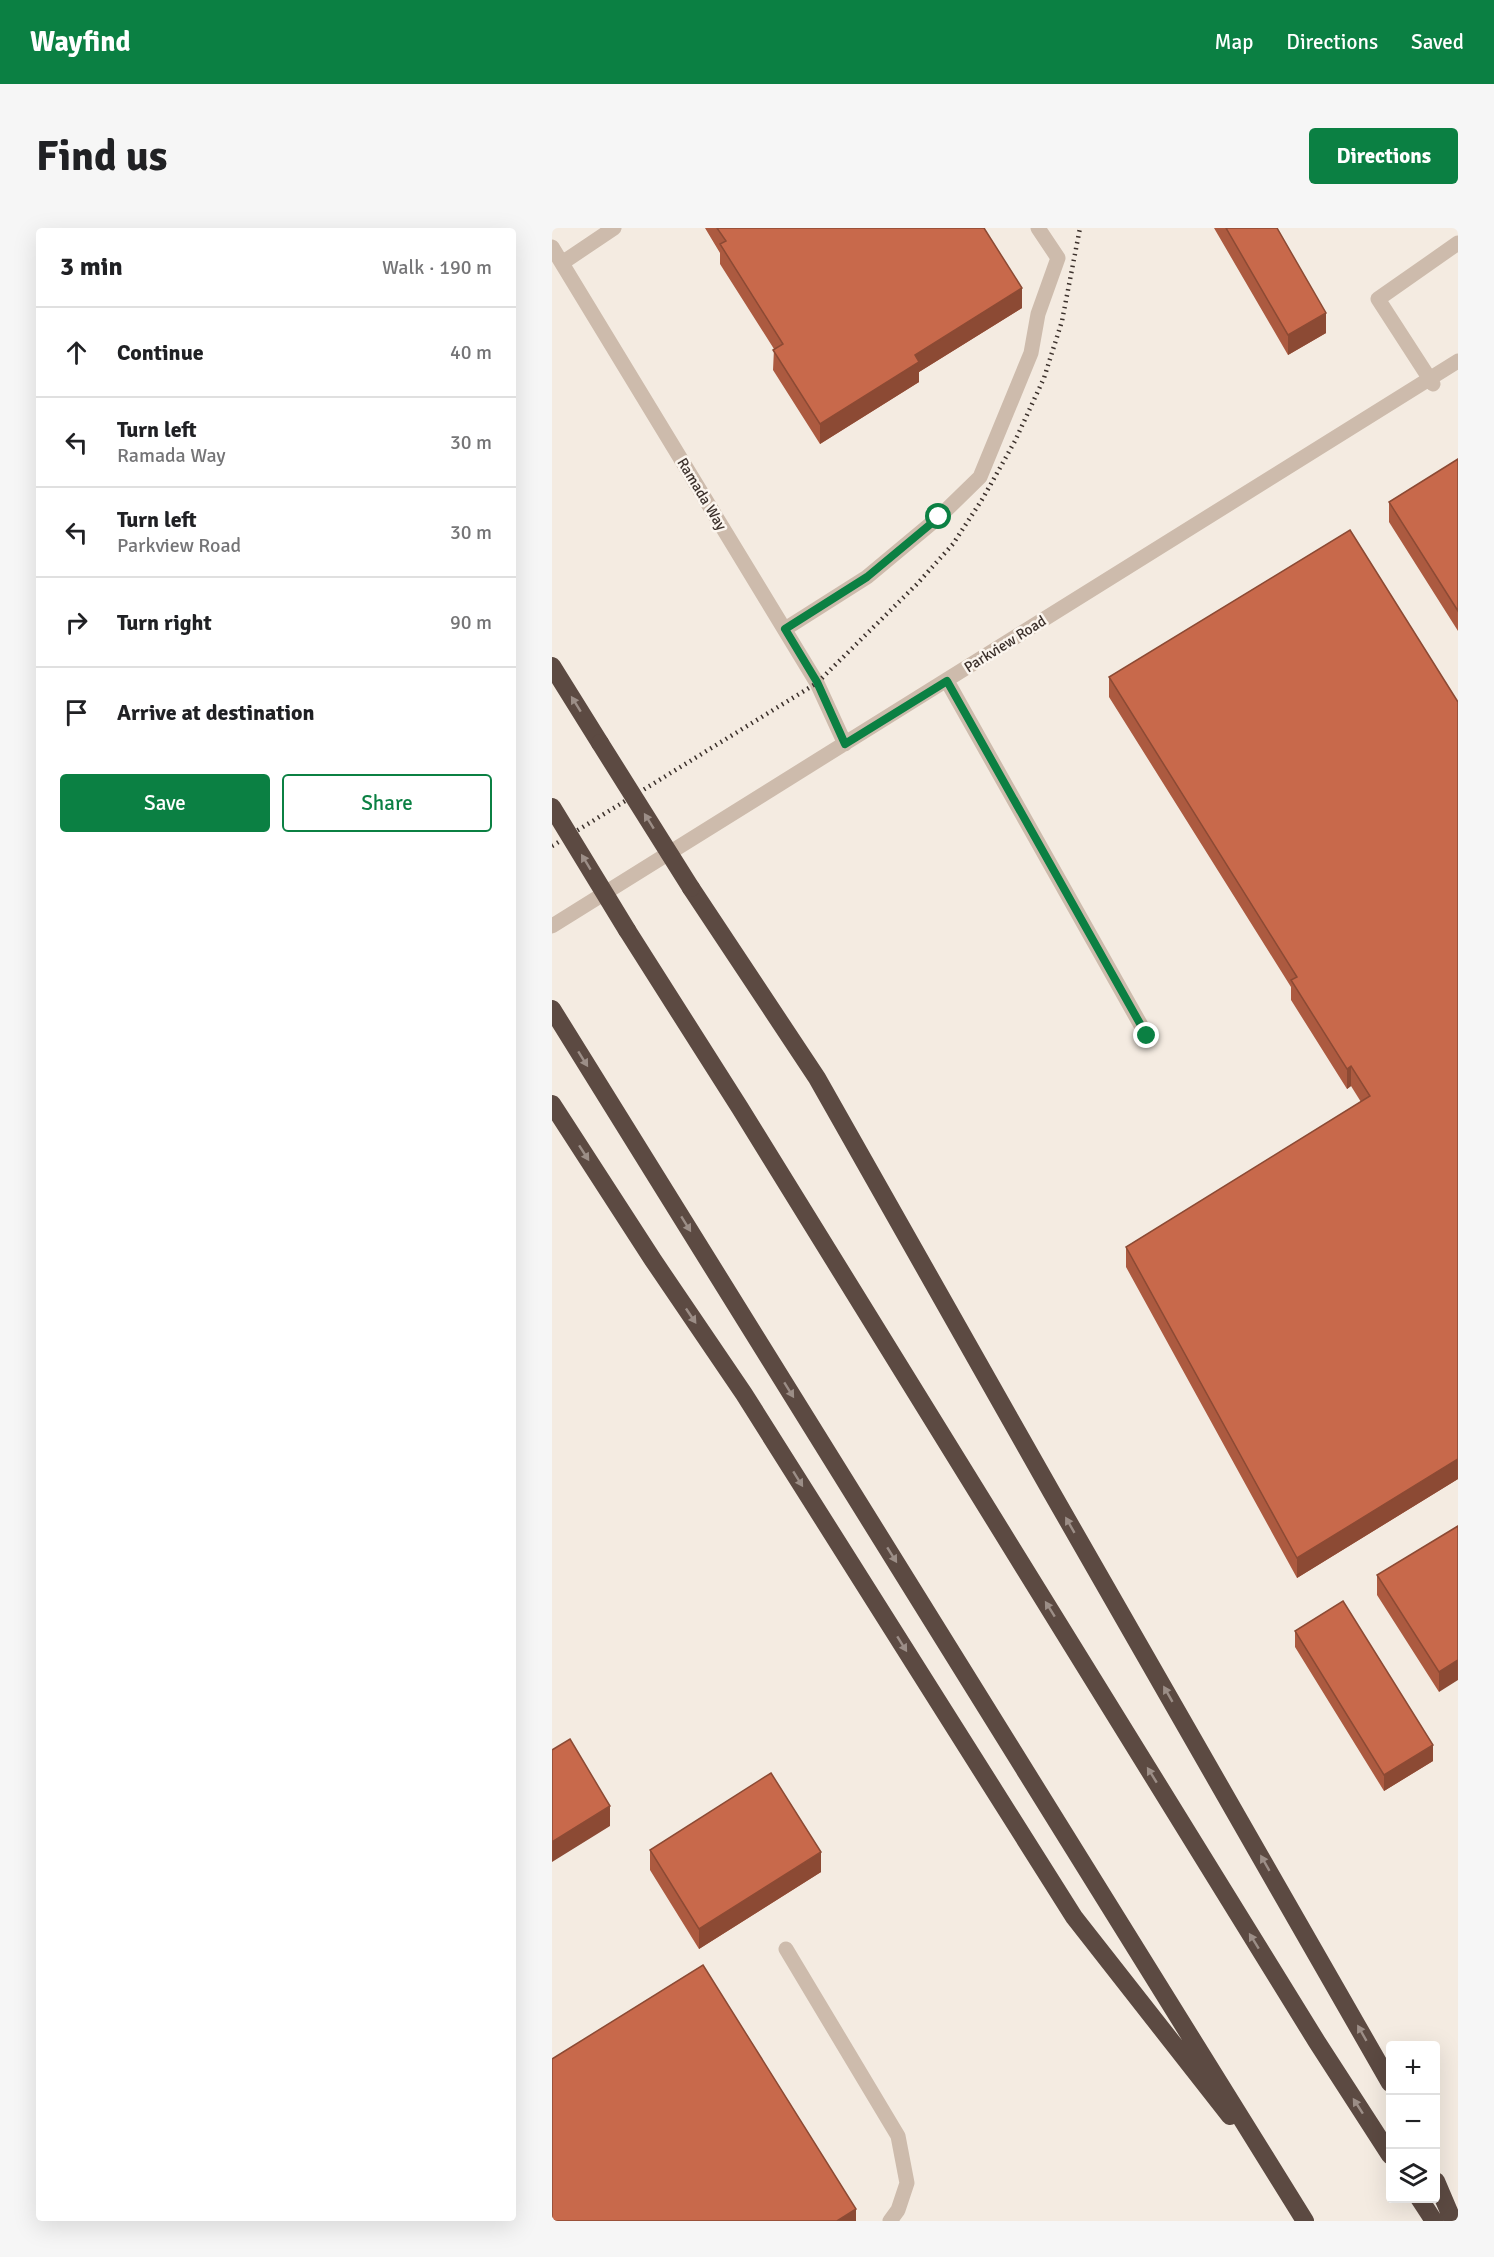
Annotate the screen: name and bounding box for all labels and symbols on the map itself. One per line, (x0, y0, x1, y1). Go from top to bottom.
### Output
street label: Ramada Way (673, 454, 731, 534)
route start (925, 503, 951, 529)
street label: Parkview Road (961, 612, 1049, 676)
one-way arrow (570, 697, 582, 713)
one-way arrow (644, 813, 655, 829)
one-way arrow (580, 854, 591, 870)
route end (1133, 1022, 1159, 1048)
one-way arrow (577, 1051, 588, 1067)
one-way arrow (578, 1145, 589, 1161)
one-way arrow (681, 1216, 692, 1232)
one-way arrow (685, 1308, 696, 1324)
one-way arrow (784, 1382, 795, 1398)
one-way arrow (792, 1471, 803, 1487)
one-way arrow (1065, 1517, 1076, 1533)
one-way arrow (887, 1547, 898, 1563)
one-way arrow (1044, 1601, 1055, 1617)
one-way arrow (896, 1636, 907, 1652)
one-way arrow (1163, 1685, 1173, 1702)
one-way arrow (1147, 1767, 1158, 1783)
one-way arrow (1260, 1854, 1270, 1871)
one-way arrow (1249, 1933, 1260, 1949)
one-way arrow (1356, 2025, 1367, 2041)
one-way arrow (1353, 2098, 1364, 2114)

